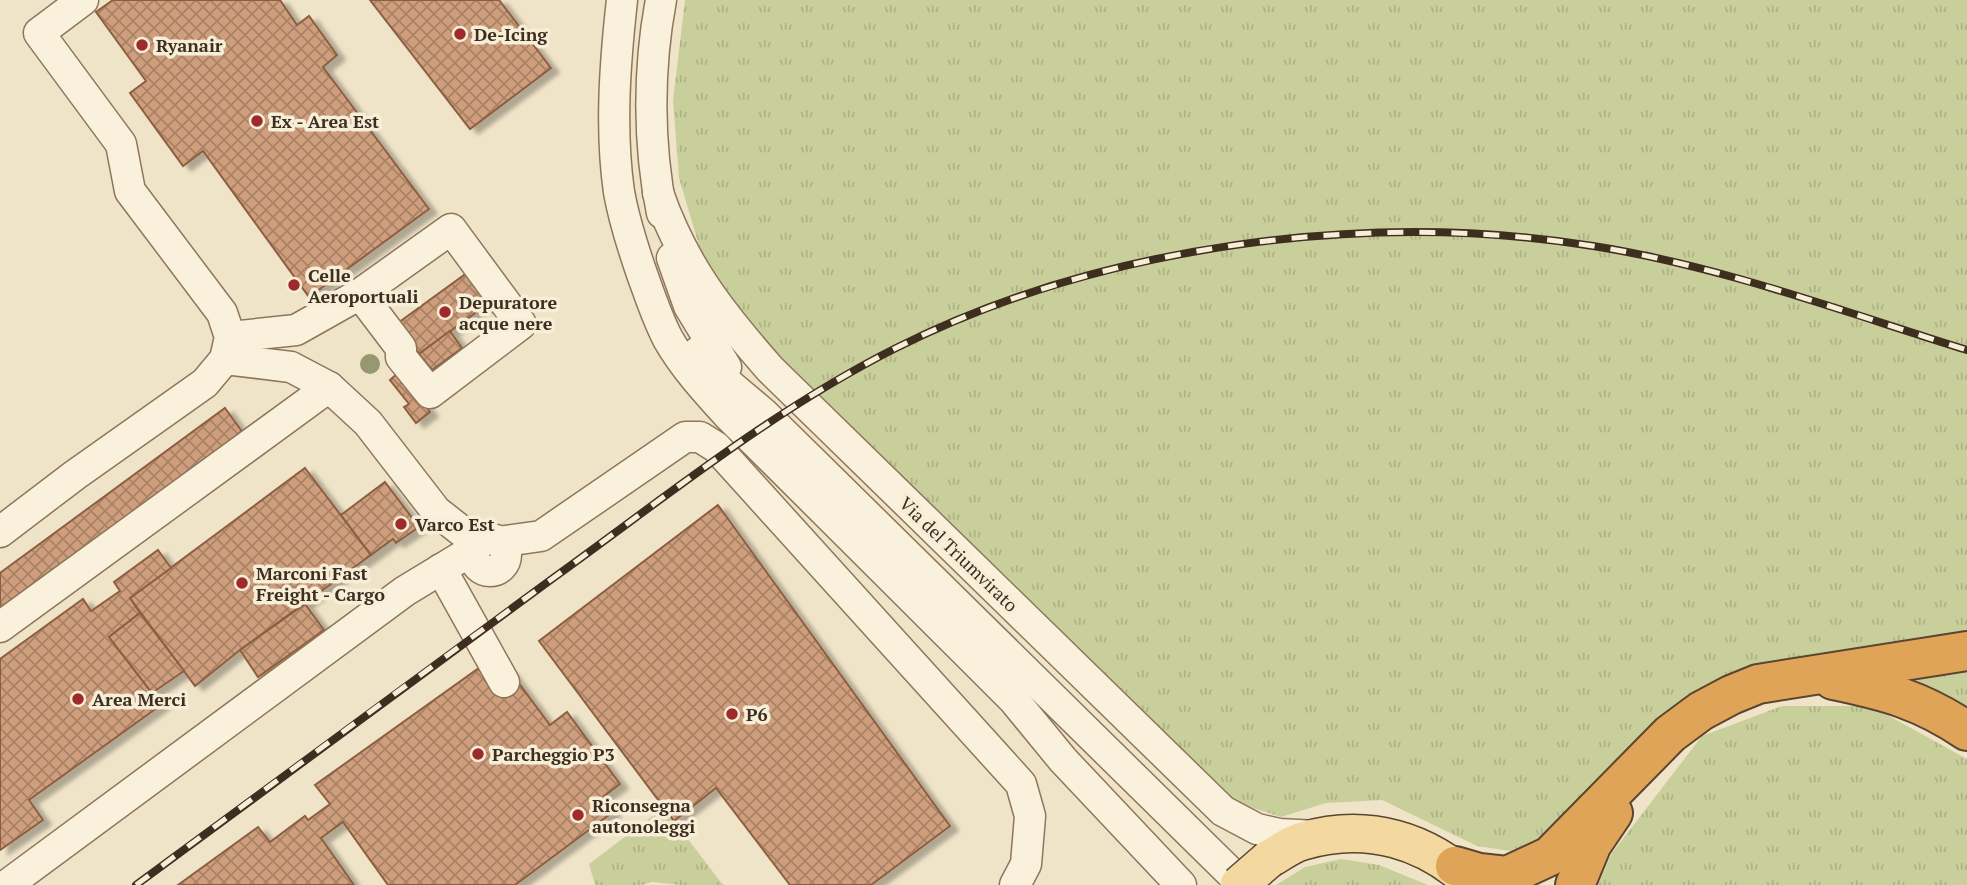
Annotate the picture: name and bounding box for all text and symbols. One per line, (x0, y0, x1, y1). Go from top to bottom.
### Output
place label: De-Icing (474, 22, 548, 46)
marker: De-Icing (452, 26, 468, 42)
place label: Ryanair (156, 33, 223, 57)
marker: Ryanair (134, 37, 150, 53)
place label: Ex - Area Est (271, 109, 379, 133)
marker: Ex - Area Est (249, 113, 265, 129)
place label: Celle Aeroportuali (308, 263, 418, 308)
marker: Celle Aeroportuali (286, 277, 302, 293)
place label: Depuratore acque nere (459, 290, 557, 335)
marker: Depuratore acque nere (437, 304, 453, 320)
street label: Via del Triumvirato (895, 491, 1023, 617)
place label: Varco Est (415, 512, 495, 536)
marker: Varco Est (393, 516, 409, 532)
place label: Marconi Fast Freight - Cargo (256, 561, 385, 606)
marker: Marconi Fast Freight - Cargo (234, 575, 250, 591)
place label: Area Merci (92, 687, 186, 711)
marker: Area Merci (70, 691, 86, 707)
place label: P6 (746, 702, 768, 726)
marker: P6 (724, 706, 740, 722)
place label: Parcheggio P3 (492, 742, 615, 766)
marker: Parcheggio P3 (470, 746, 486, 762)
place label: Riconsegna autonoleggi (592, 793, 695, 838)
marker: Riconsegna autonoleggi (570, 807, 586, 823)

